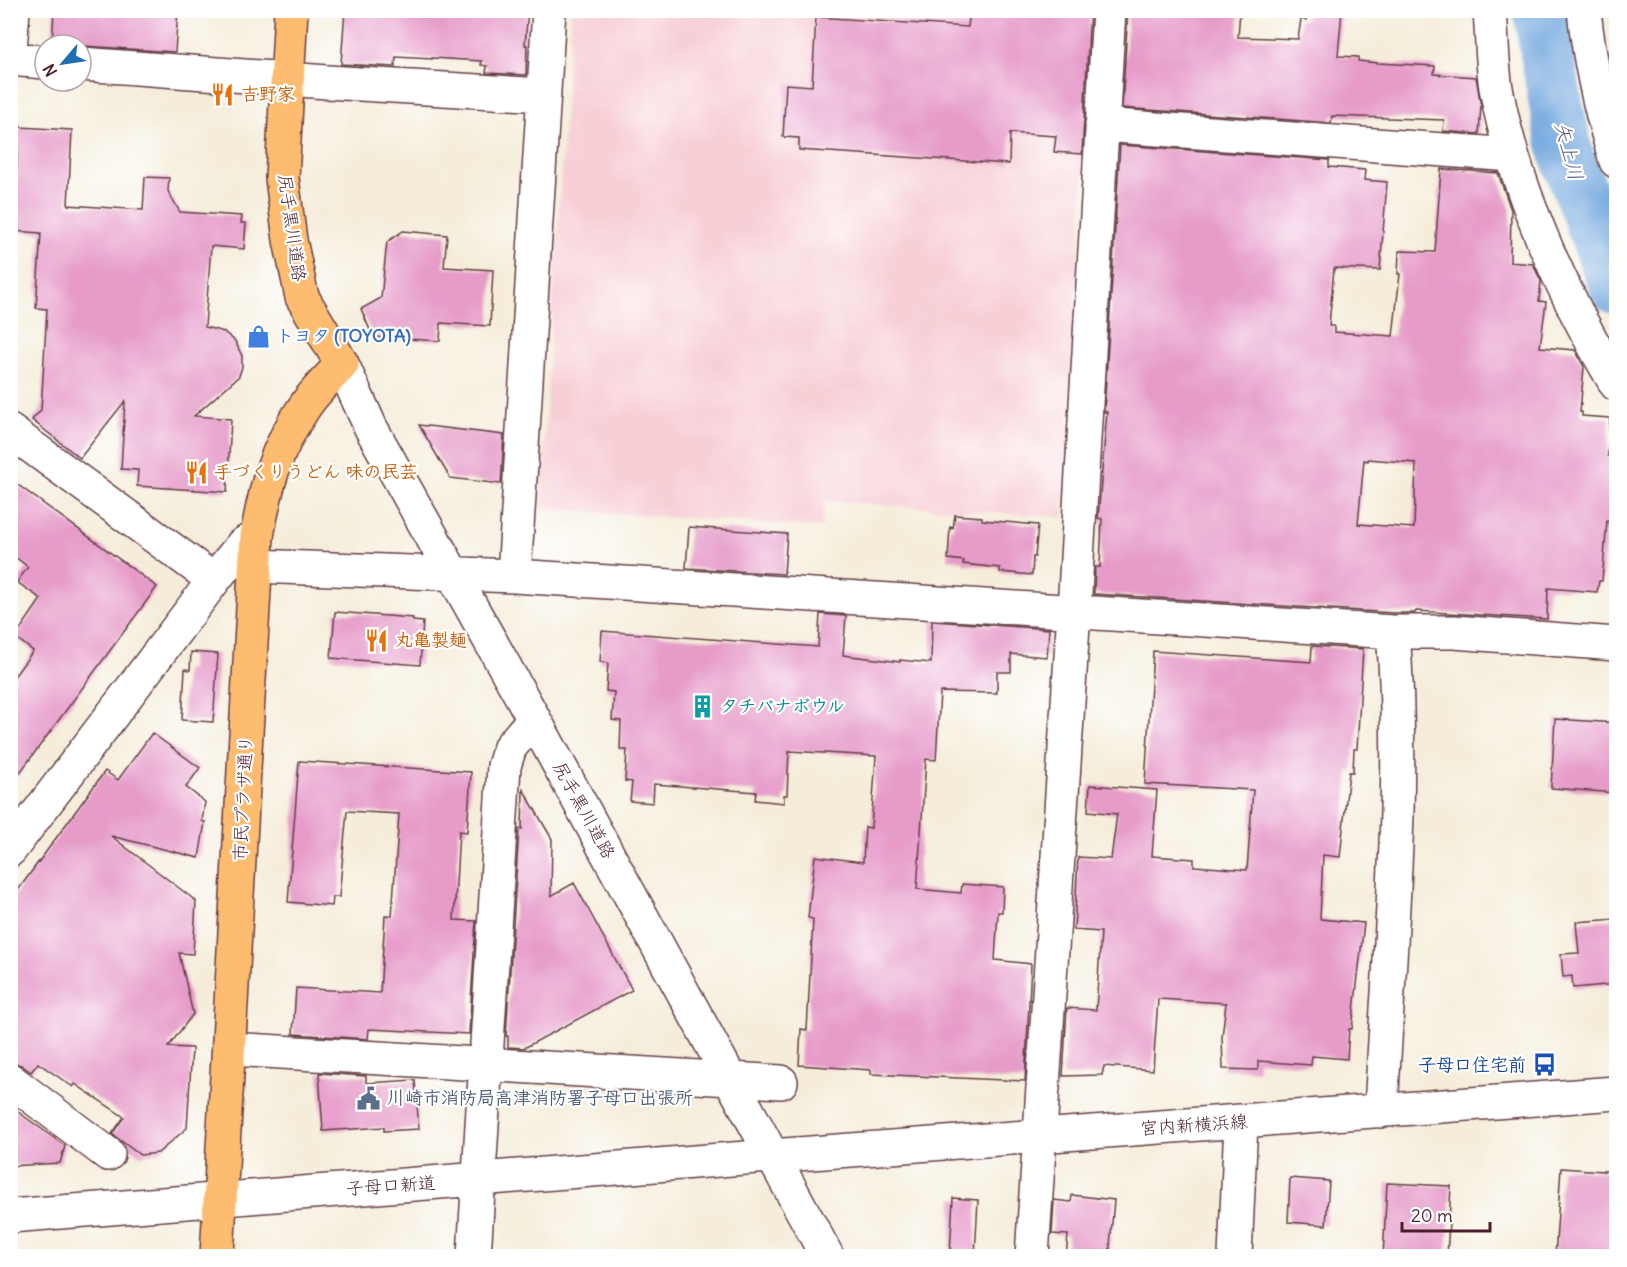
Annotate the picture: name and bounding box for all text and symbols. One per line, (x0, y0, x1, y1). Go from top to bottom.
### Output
north arrow (33, 33, 93, 93)
text: N (38, 61, 61, 80)
restaurant icon: 吉野家 (210, 81, 236, 107)
place label: 吉野家 (241, 82, 295, 105)
water label: 矢上川 (1550, 119, 1589, 183)
street label: 尻手黒川道路 (274, 173, 311, 283)
shop icon: トヨタ (TOYOTA) (245, 323, 271, 349)
place label: トヨタ (TOYOTA) (276, 324, 411, 347)
restaurant icon: 手づくりうどん 味の民芸 (183, 459, 209, 485)
place label: 手づくりうどん 味の民芸 (214, 460, 418, 483)
restaurant icon: 丸亀製麺 (364, 627, 390, 653)
place label: 丸亀製麺 (395, 628, 467, 651)
building icon: タチバナボウル (689, 693, 715, 719)
place label: タチバナボウル (720, 694, 845, 717)
street label: 市民プラザ通り (228, 734, 257, 861)
street label: 尻手黒川道路 (548, 757, 621, 863)
bus stop icon: 子母口住宅前 (1531, 1052, 1557, 1078)
place label: 子母口住宅前 (1418, 1053, 1526, 1076)
public building icon: 川崎市消防局高津消防署子母口出張所 (356, 1085, 382, 1111)
place label: 川崎市消防局高津消防署子母口出張所 (387, 1086, 693, 1109)
street label: 宮内新横浜線 (1139, 1109, 1249, 1140)
street label: 子母口新道 (345, 1171, 437, 1200)
scale bar (1402, 1195, 1490, 1233)
text: 20 m (1411, 1204, 1453, 1227)

